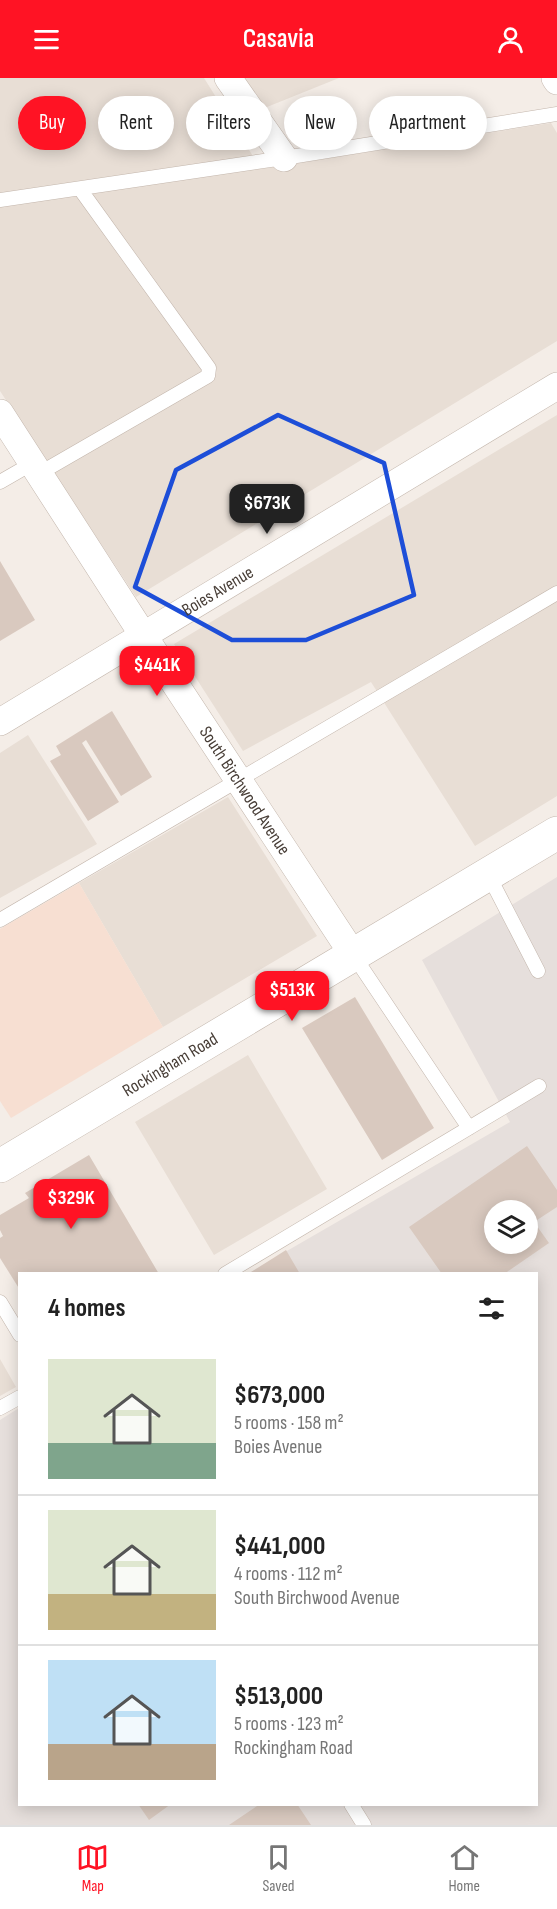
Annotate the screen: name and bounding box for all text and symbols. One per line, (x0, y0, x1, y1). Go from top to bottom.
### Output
icon: menu (30, 23, 63, 56)
text: Casavia (243, 23, 314, 55)
icon: person (494, 23, 527, 56)
chip: Buy (18, 96, 86, 150)
chip: Rent (98, 96, 174, 150)
chip: Filters (186, 96, 272, 150)
chip: New (284, 96, 357, 150)
chip: Apartment (369, 96, 487, 150)
pin: $673K (225, 484, 309, 535)
text: $673K (243, 491, 291, 515)
street label: Boies Avenue (178, 562, 257, 621)
pin: $441K (115, 646, 199, 697)
text: $441K (134, 653, 180, 677)
street label: South Birchwood Avenue (195, 722, 295, 859)
pin: $513K (250, 971, 334, 1022)
text: $513K (269, 978, 315, 1002)
street label: Rockingham Road (119, 1028, 222, 1101)
pin: $329K (29, 1179, 113, 1230)
text: $329K (47, 1186, 95, 1210)
map controls (484, 1200, 538, 1254)
button: layers (484, 1200, 538, 1254)
icon: filters (475, 1292, 508, 1325)
text: 4 homes (48, 1293, 125, 1324)
text: $673,000 (234, 1380, 325, 1411)
icon: home (96, 1383, 168, 1455)
text: 5 rooms · 158 m² (234, 1411, 344, 1435)
text: Boies Avenue (234, 1435, 322, 1459)
text: $441,000 (234, 1531, 325, 1562)
icon: home (96, 1534, 168, 1606)
text: 4 rooms · 112 m² (234, 1562, 343, 1586)
text: South Birchwood Avenue (234, 1586, 400, 1610)
text: $513,000 (234, 1681, 323, 1712)
icon: home (96, 1684, 168, 1756)
text: 5 rooms · 123 m² (234, 1712, 344, 1736)
text: Rockingham Road (234, 1736, 353, 1760)
tab: Map (76, 1841, 109, 1896)
tab: Saved (262, 1841, 295, 1896)
tab: Home (448, 1841, 481, 1896)

